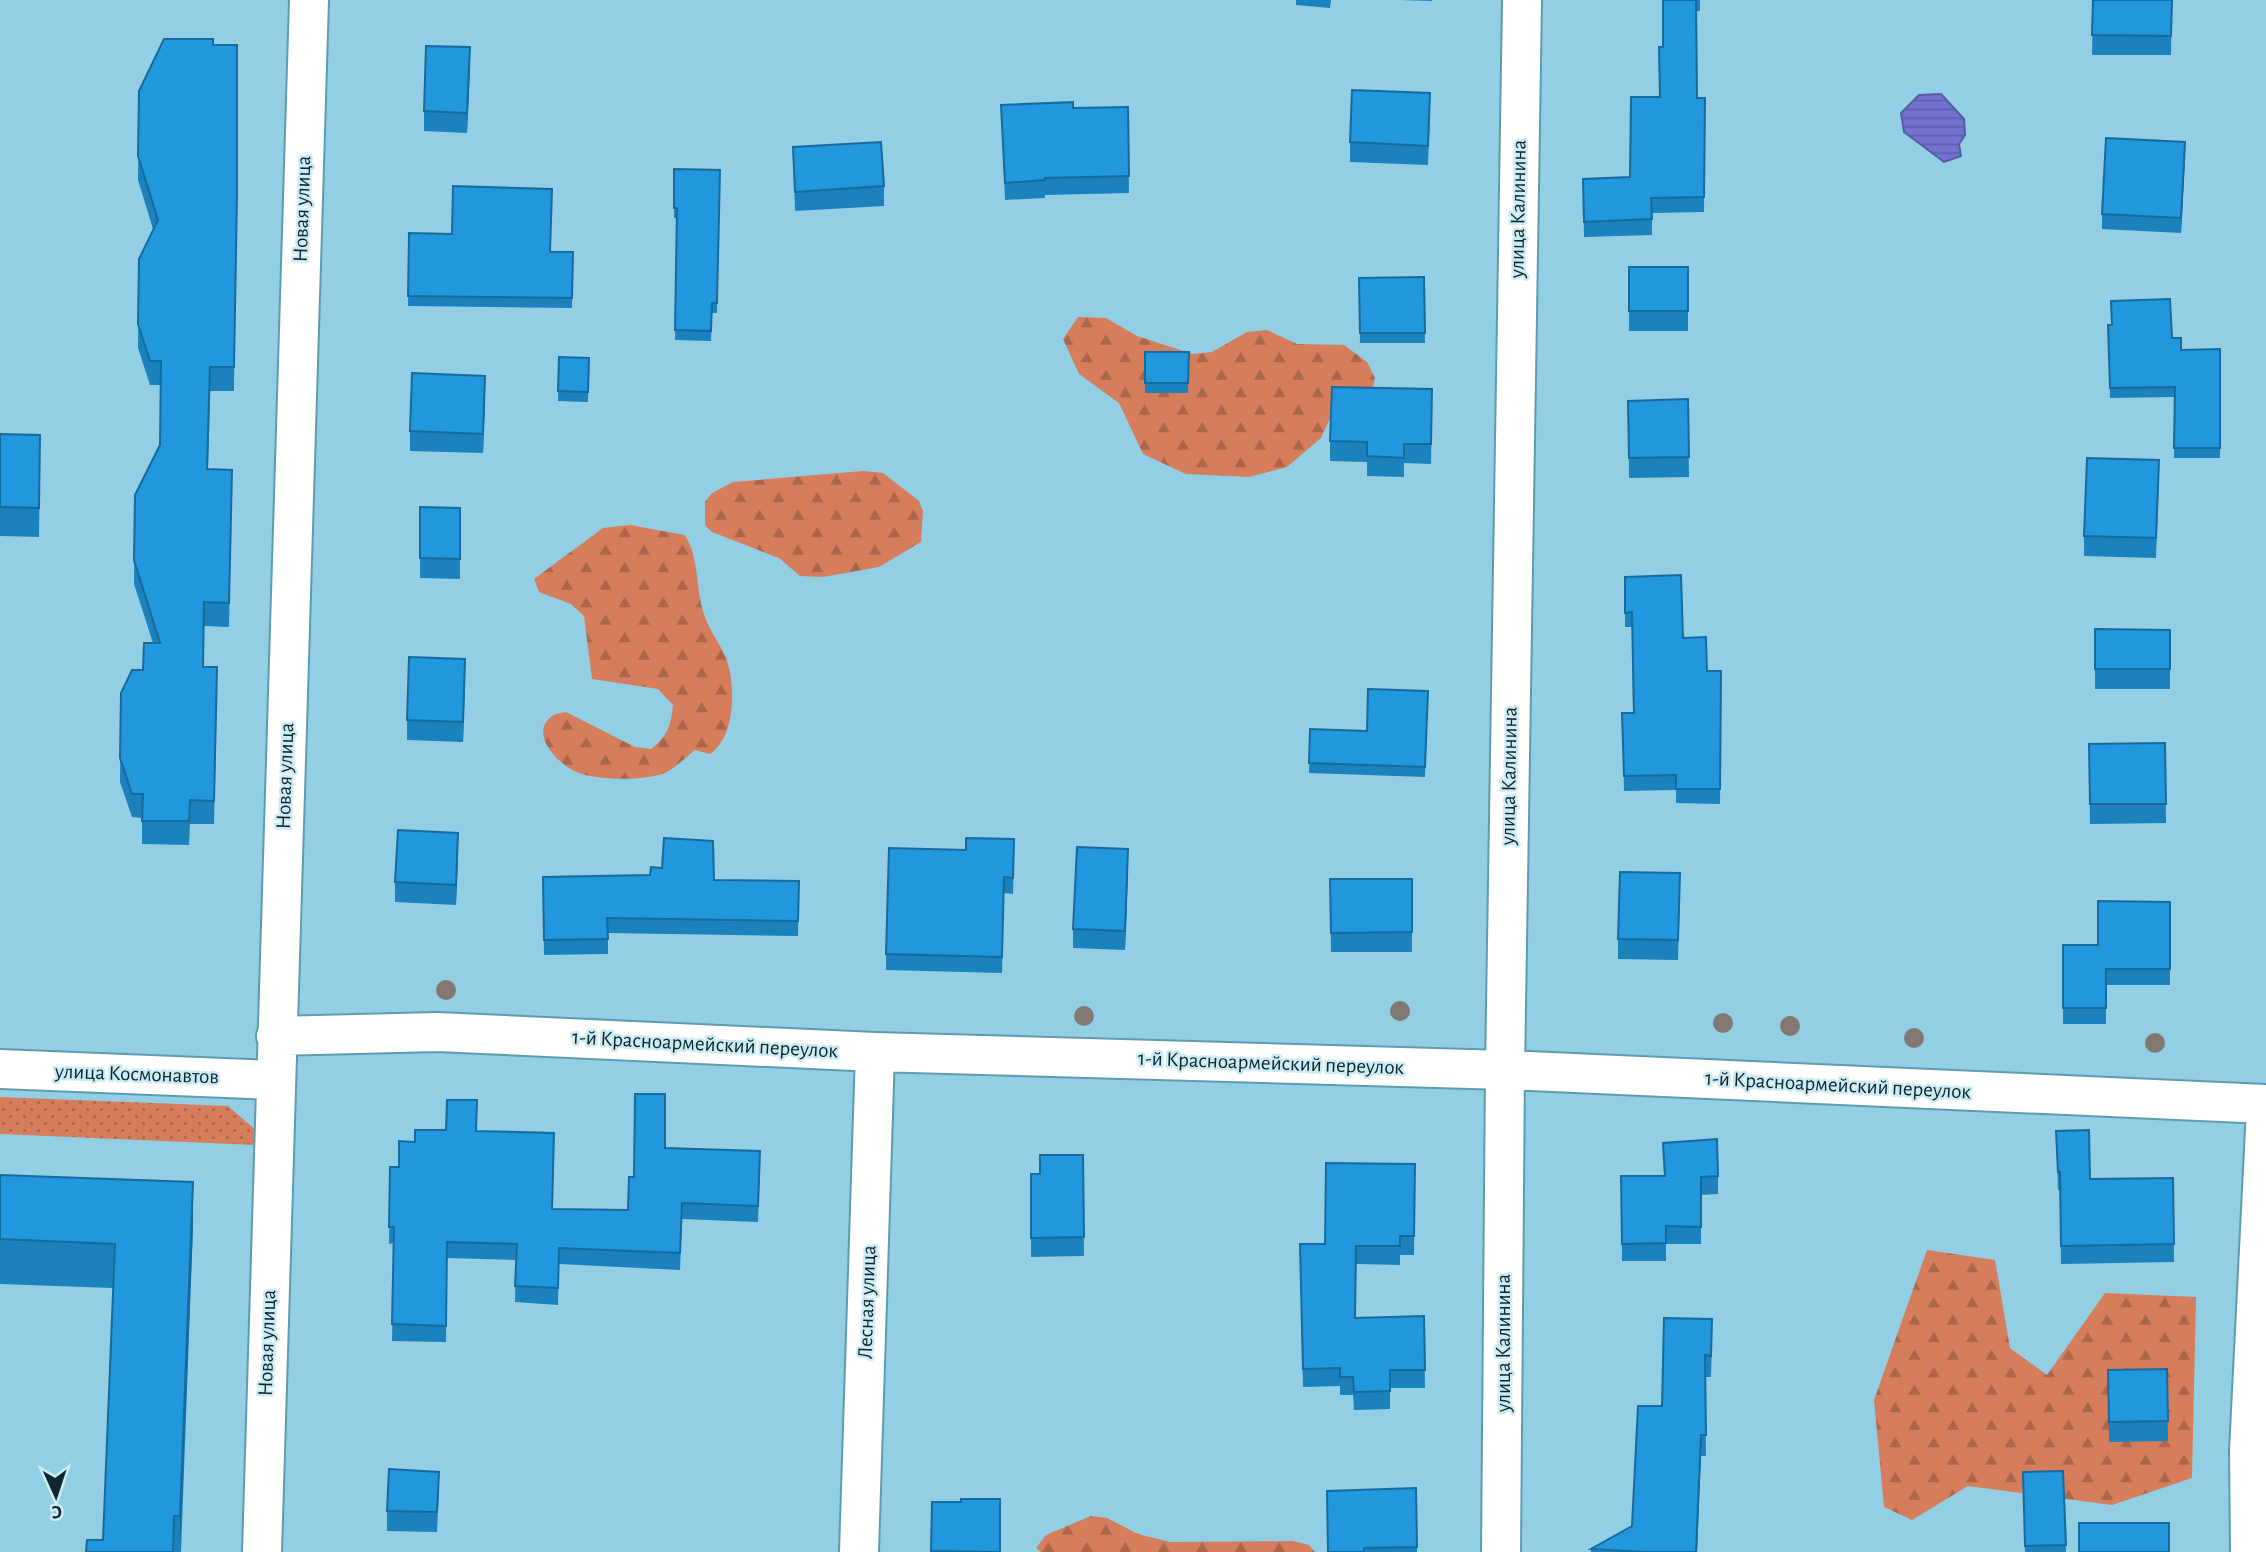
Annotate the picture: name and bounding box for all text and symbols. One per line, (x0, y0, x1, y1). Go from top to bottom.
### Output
street label: улица Калинина (1506, 139, 1530, 279)
street label: Новая улица (290, 155, 314, 263)
street label: улица Калинина (1497, 706, 1521, 846)
street label: Новая улица (273, 722, 297, 830)
street label: 1-й Красноармейский переулок (572, 1027, 839, 1061)
street label: 1-й Красноармейский переулок (1138, 1048, 1405, 1078)
street label: улица Космонавтов (54, 1061, 219, 1087)
street label: 1-й Красноармейский переулок (1705, 1068, 1972, 1102)
street label: Лесная улица (855, 1244, 879, 1359)
street label: улица Калинина (1493, 1273, 1514, 1413)
street label: Новая улица (255, 1289, 279, 1397)
north arrow (21, 1461, 91, 1531)
text: С (51, 1502, 63, 1521)

